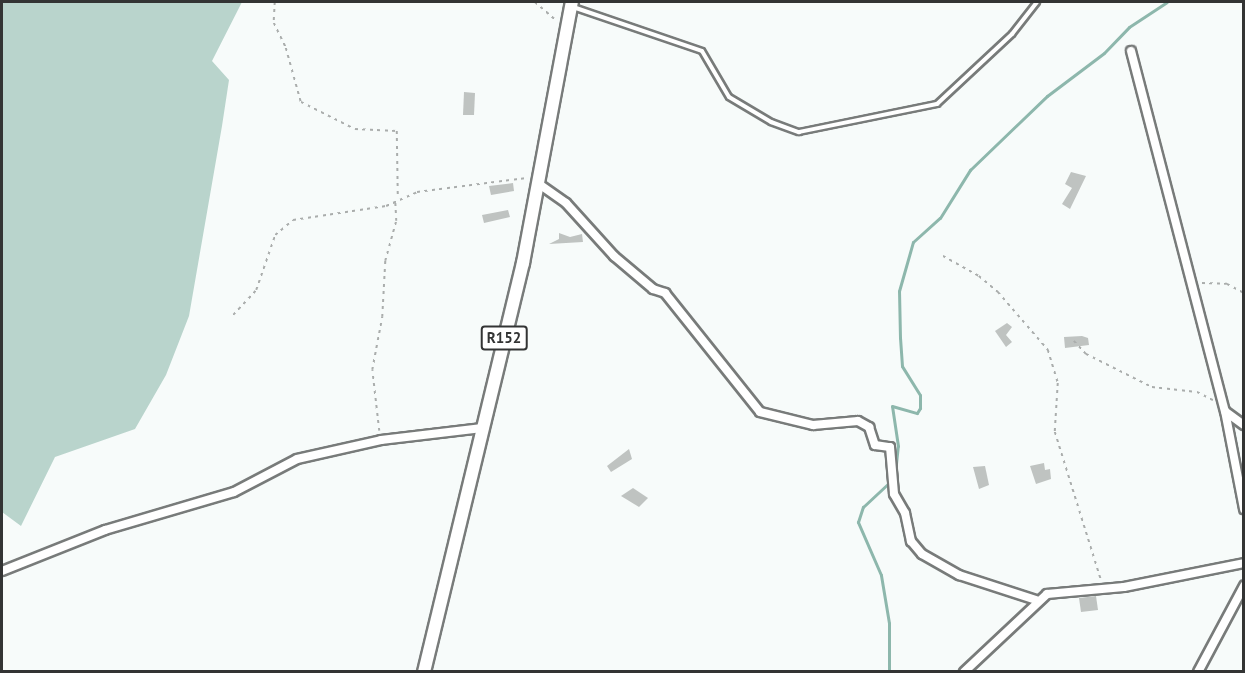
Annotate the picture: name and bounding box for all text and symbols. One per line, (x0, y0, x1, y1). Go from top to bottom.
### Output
road number: R152 (480, 326, 528, 350)

